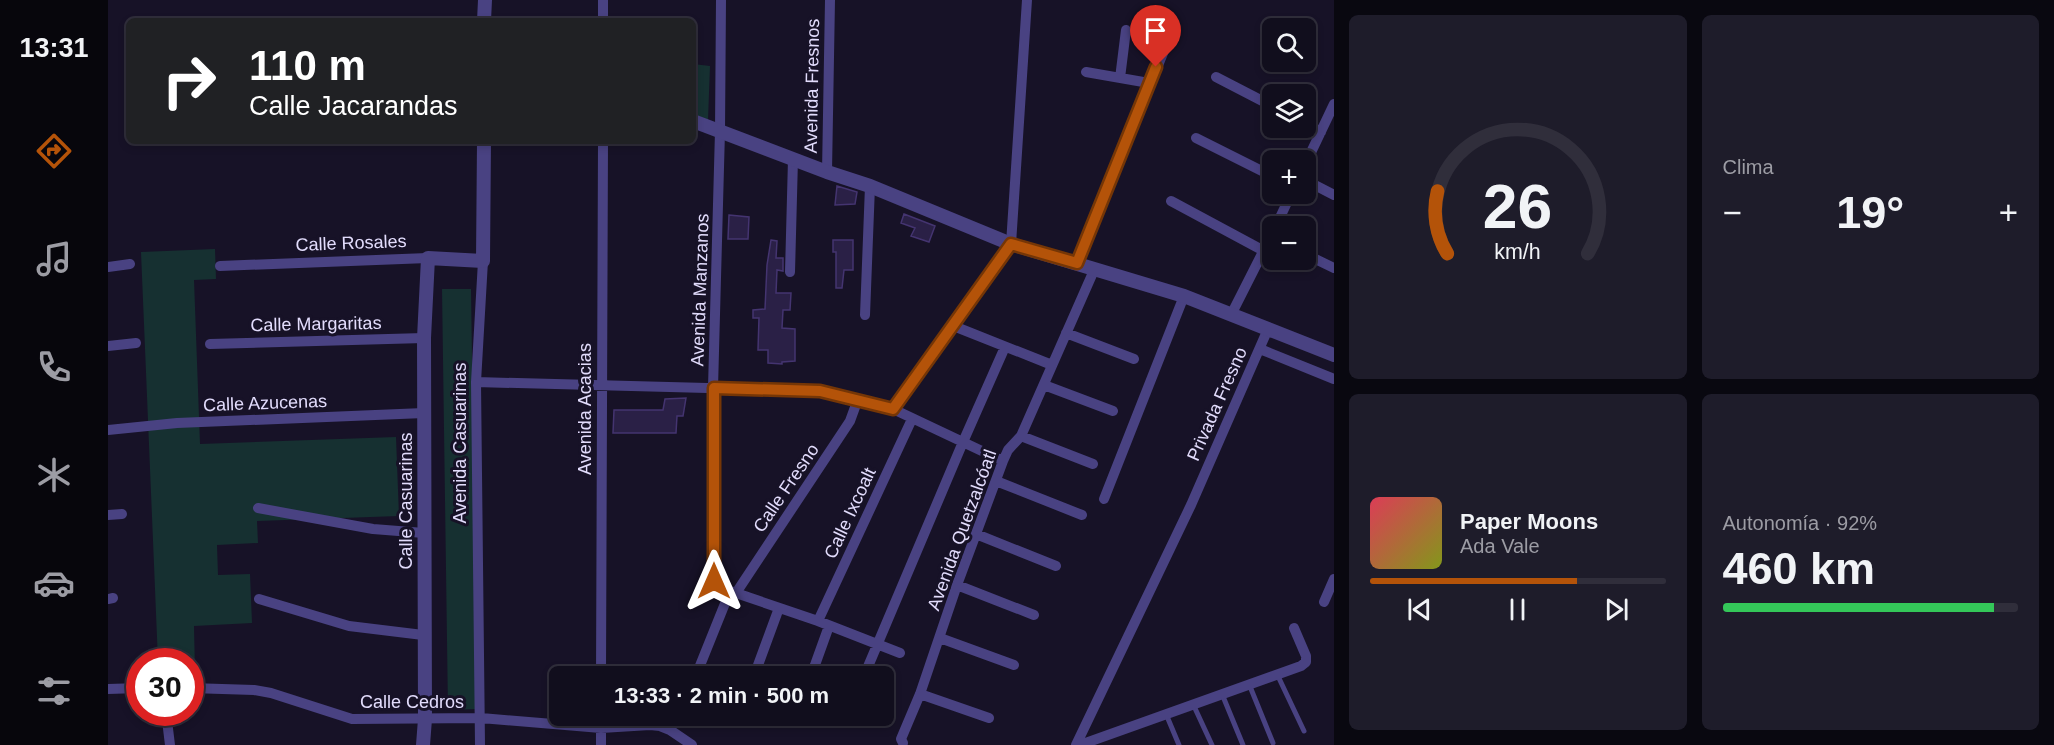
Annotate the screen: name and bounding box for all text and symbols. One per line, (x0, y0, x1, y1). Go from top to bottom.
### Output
pin (1130, 5, 1181, 67)
icon: arrive (1139, 14, 1172, 47)
street label: Avenida Fresnos (801, 18, 823, 154)
map controls (1262, 18, 1316, 270)
button: search (1262, 18, 1316, 72)
text: 13:31 (19, 33, 89, 63)
icon: right (150, 42, 228, 120)
text: 110 m (249, 42, 366, 89)
button: layers (1262, 84, 1316, 138)
text: Calle Jacarandas (249, 91, 458, 121)
icon: directions (33, 130, 75, 172)
button: + (1262, 150, 1316, 204)
text: Clima (1723, 156, 1774, 178)
text: 26 (1483, 172, 1552, 241)
text: 19° (1836, 187, 1904, 238)
text: − (1723, 194, 1742, 231)
text: + (1999, 194, 2018, 231)
street label: Avenida Manzanos (687, 213, 713, 367)
button: − (1262, 216, 1316, 270)
street label: Calle Rosales (295, 231, 407, 255)
icon: music (33, 238, 75, 280)
text: km/h (1495, 240, 1541, 264)
street label: Calle Margaritas (250, 313, 382, 335)
street label: Avenida Acacias (575, 343, 595, 475)
street label: Privada Fresno (1183, 344, 1251, 464)
icon: phone (33, 346, 75, 388)
street label: Avenida Casuarinas (450, 363, 470, 523)
street label: Calle Azucenas (203, 391, 327, 415)
street label: Calle Casuarinas (396, 432, 416, 570)
street label: Calle Fresno (749, 440, 823, 536)
street label: Avenida Quetzalcóatl (924, 447, 1000, 613)
icon: climate (33, 454, 75, 496)
street label: Calle Ixcoalt (820, 464, 880, 562)
text: Paper Moons (1460, 509, 1598, 534)
text: Autonomía · 92% (1723, 512, 1877, 534)
text: Ada Vale (1460, 535, 1540, 557)
text: 460 km (1723, 543, 1875, 594)
position arrow (682, 549, 746, 613)
icon: car (33, 562, 75, 604)
icon: previous (1403, 593, 1436, 626)
icon: pause (1501, 593, 1534, 626)
icon: next (1600, 593, 1633, 626)
speed limit sign: 30 (126, 648, 204, 726)
icon: filters (33, 670, 75, 712)
text: 13:33 · 2 min · 500 m (614, 683, 829, 708)
street label: Calle Cedros (360, 692, 464, 712)

